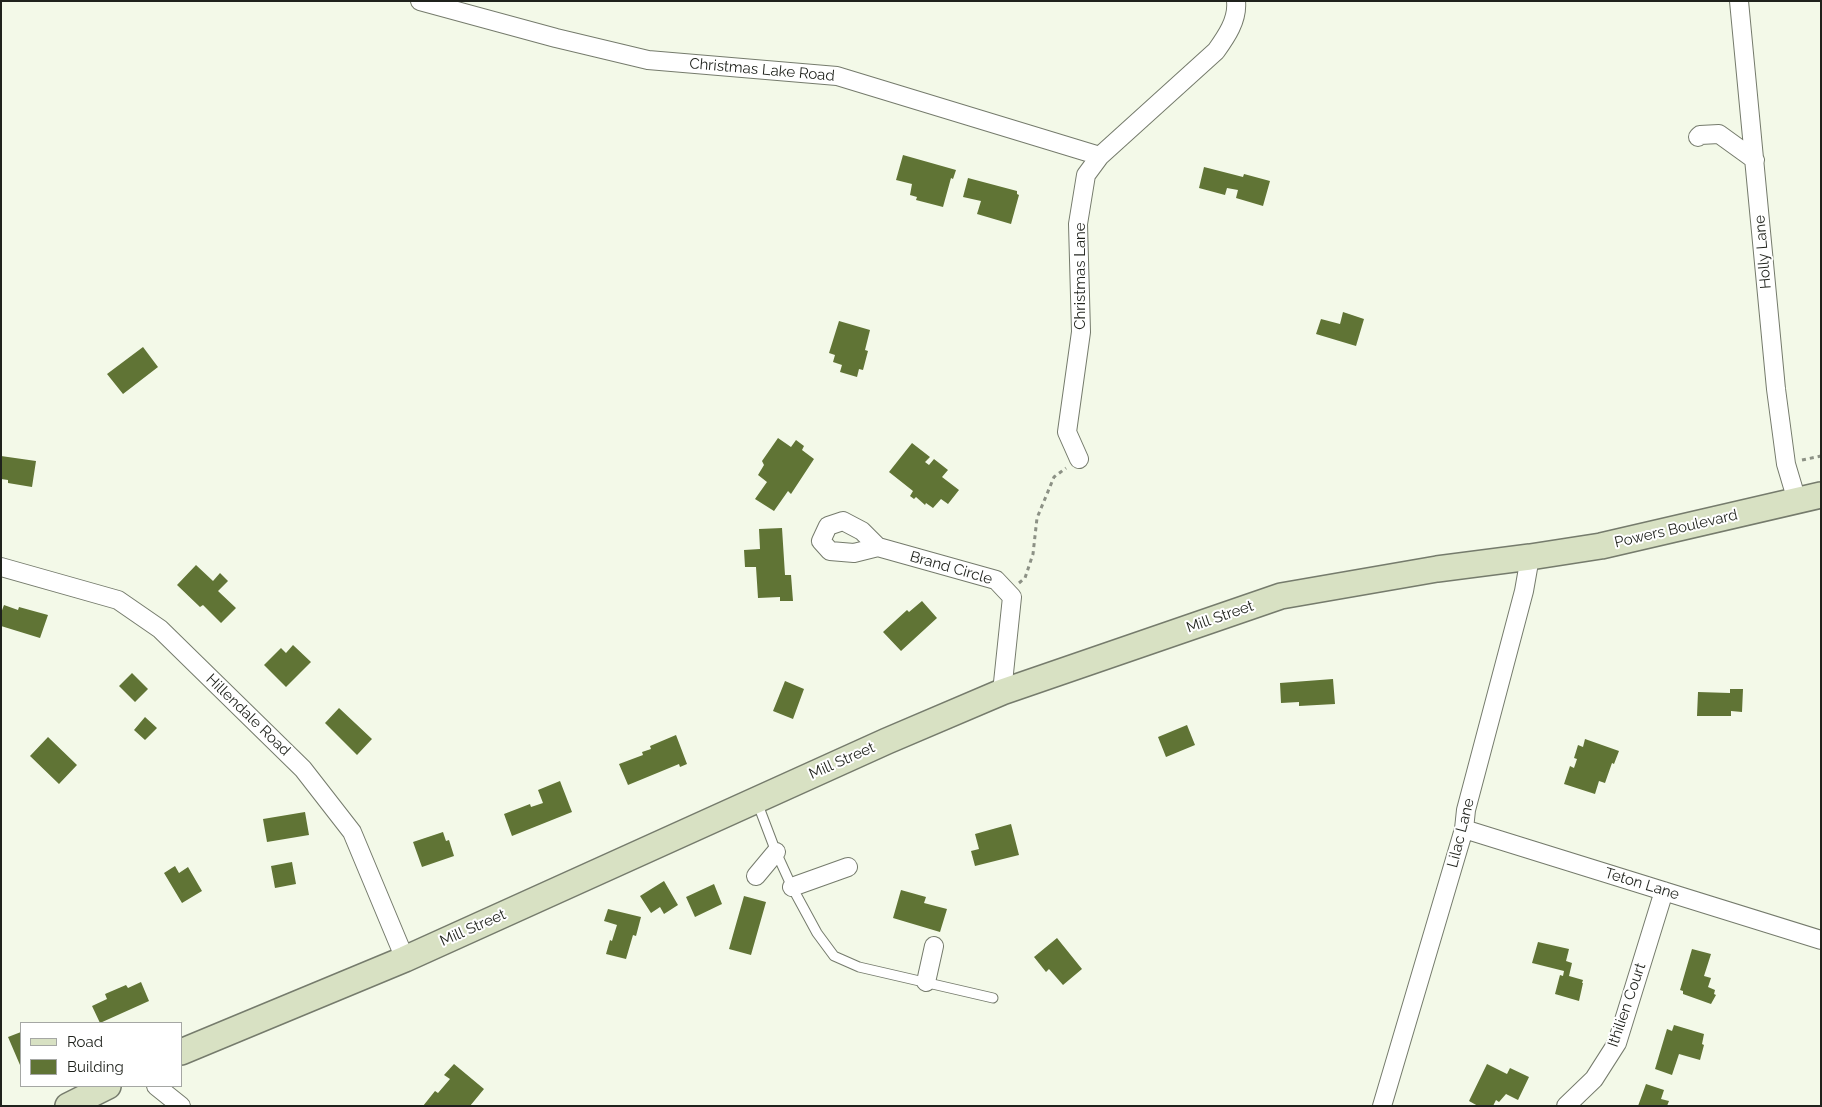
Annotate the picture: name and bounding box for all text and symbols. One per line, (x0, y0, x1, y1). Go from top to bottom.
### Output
street label: Christmas Lake Road (689, 55, 835, 85)
street label: Holly Lane (1751, 214, 1775, 290)
street label: Christmas Lane (1071, 222, 1089, 330)
street label: Powers Boulevard (1613, 506, 1739, 552)
street label: Brand Circle (908, 548, 994, 588)
street label: Mill Street (1184, 597, 1256, 637)
street label: Hillendale Road (202, 670, 294, 760)
street label: Mill Street (806, 739, 878, 783)
street label: Lilac Lane (1444, 796, 1478, 870)
street label: Teton Lane (1603, 864, 1681, 904)
street label: Mill Street (437, 906, 509, 950)
street label: Ithilien Court (1604, 961, 1650, 1049)
legend (20, 1022, 182, 1087)
text: Road (67, 1033, 103, 1051)
text: Building (67, 1058, 124, 1076)

